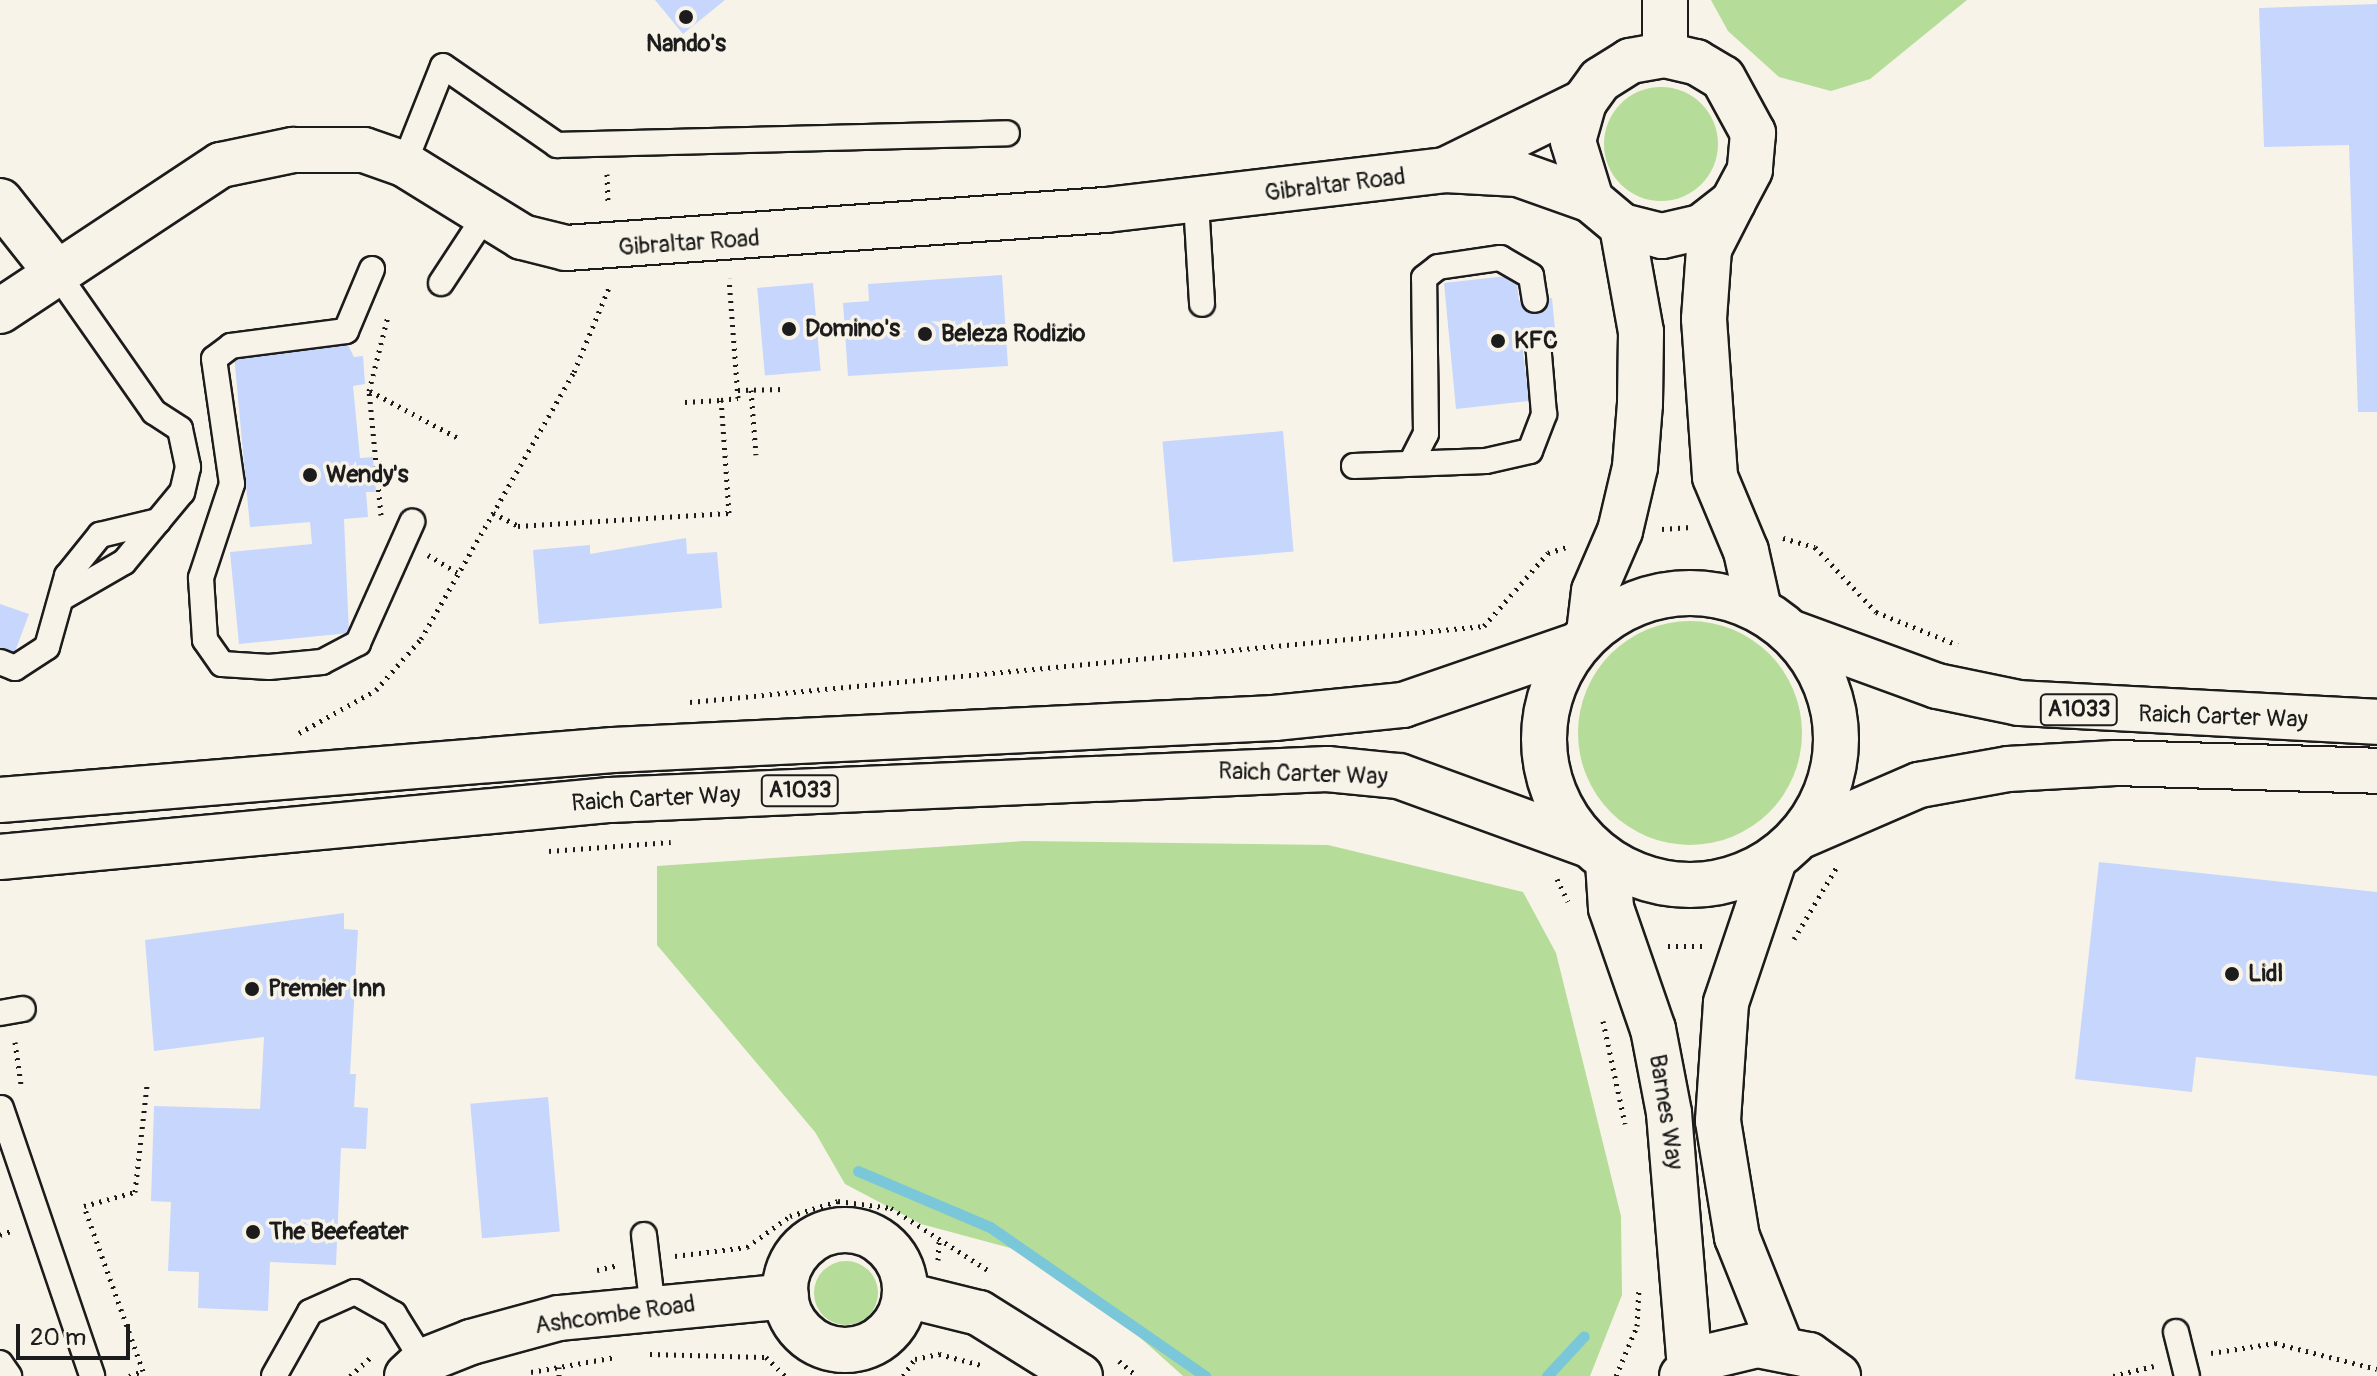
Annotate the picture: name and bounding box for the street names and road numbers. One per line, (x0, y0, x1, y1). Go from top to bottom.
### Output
street label: Gibraltar Road (1263, 162, 1407, 208)
street label: Gibraltar Road (617, 224, 761, 262)
road number: A1033 (2039, 692, 2119, 728)
street label: Raich Carter Way (2138, 700, 2308, 734)
street label: Raich Carter Way (1218, 757, 1388, 791)
road number: A1033 (760, 773, 840, 809)
street label: Raich Carter Way (571, 780, 741, 818)
street label: Barnes Way (1643, 1052, 1689, 1172)
street label: Ashcombe Road (533, 1289, 697, 1341)

